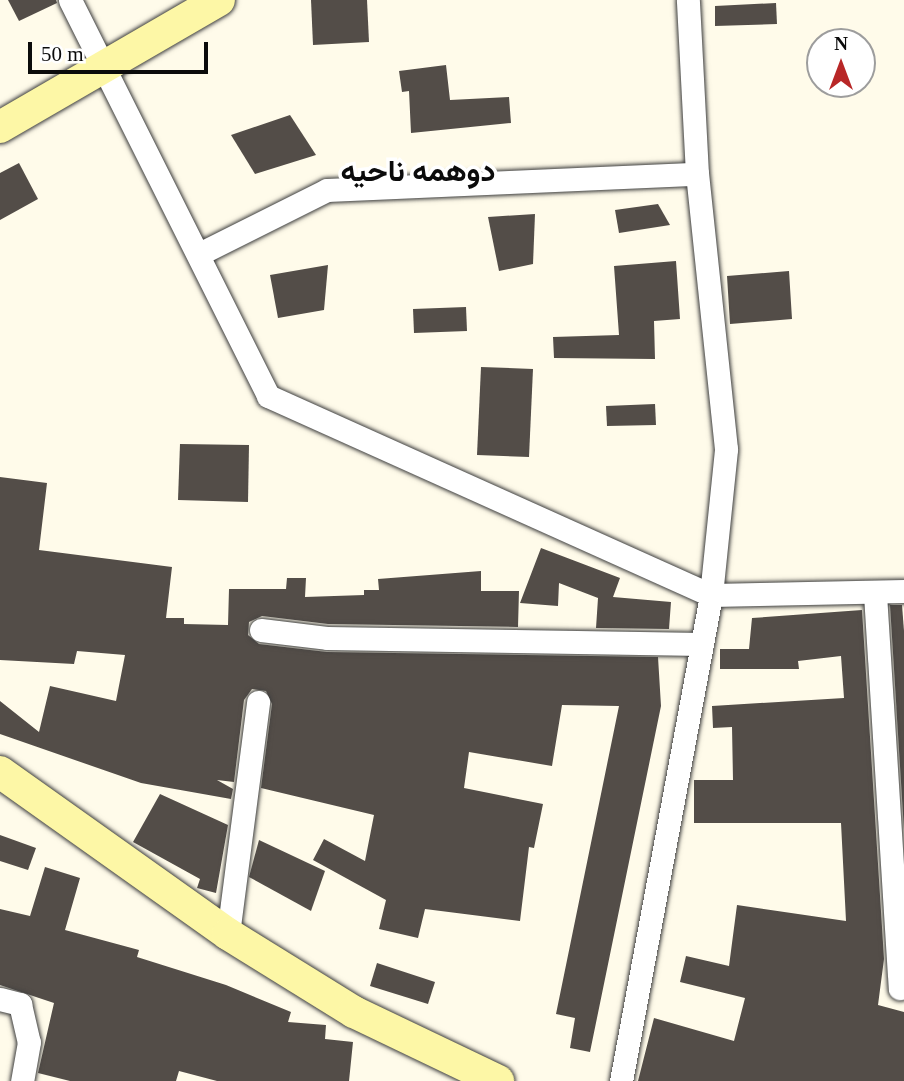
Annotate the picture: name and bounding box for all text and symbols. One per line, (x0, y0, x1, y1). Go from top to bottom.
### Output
scale bar (32, 28, 212, 72)
north arrow (806, 28, 876, 98)
text: N (834, 33, 848, 54)
text: 50 m (41, 42, 84, 66)
district label: دوهمه ناحیه (340, 153, 496, 189)

